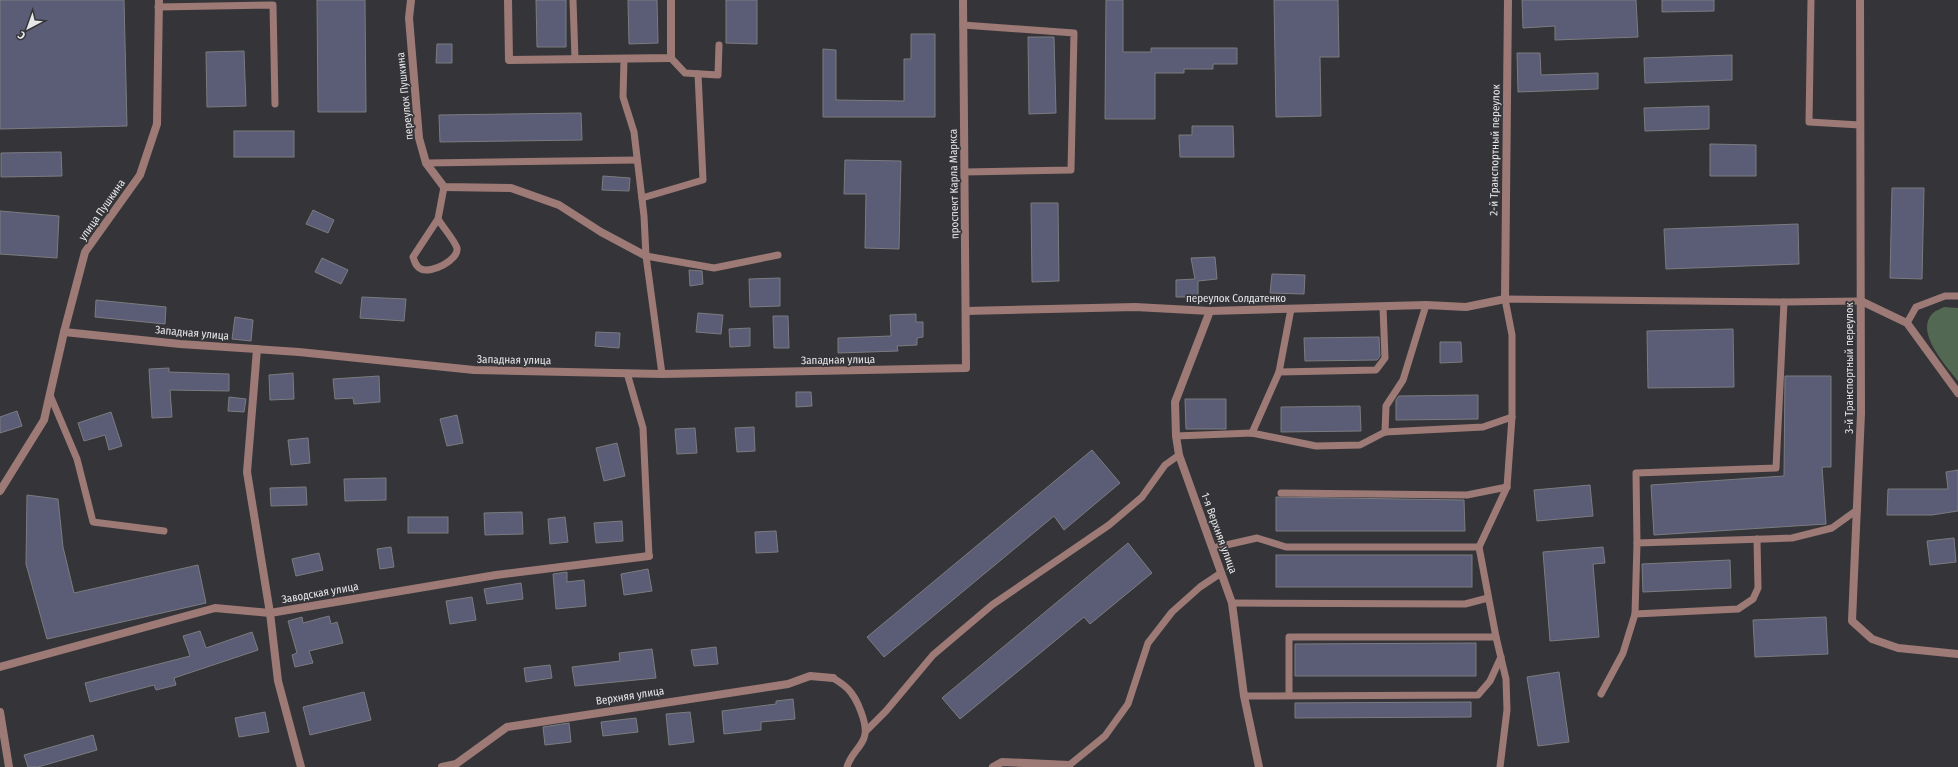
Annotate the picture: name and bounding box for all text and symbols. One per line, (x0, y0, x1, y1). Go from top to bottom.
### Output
north arrow (8, 8, 48, 48)
text: С (15, 28, 28, 42)
street label: переулок Пушкина (394, 51, 416, 141)
street label: 2-й Транспортный переулок (1487, 83, 1503, 216)
street label: проспект Карла Маркса (947, 129, 961, 239)
street label: улица Пушкина (76, 177, 128, 243)
street label: переулок Солдатенко (1186, 292, 1286, 305)
street label: 3-й Транспортный переулок (1843, 301, 1856, 434)
street label: Западная улица (154, 323, 230, 343)
street label: Западная улица (477, 353, 551, 367)
street label: Западная улица (801, 353, 875, 367)
street label: 1-я Верхняя улица (1198, 491, 1240, 575)
street label: Заводская улица (280, 580, 360, 606)
street label: Верхняя улица (595, 684, 665, 708)

